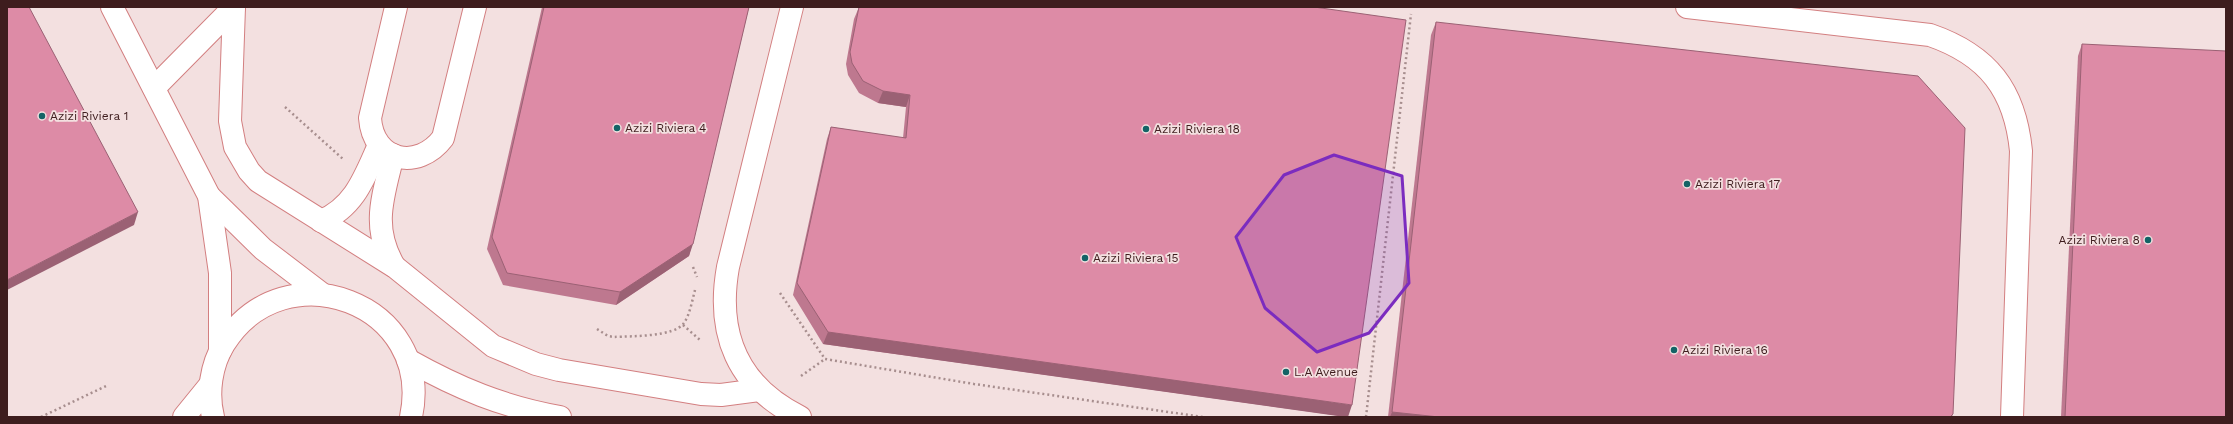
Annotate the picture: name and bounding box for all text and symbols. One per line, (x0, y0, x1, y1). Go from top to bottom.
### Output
place label: Azizi Riviera 1 (50, 109, 128, 123)
marker: Azizi Riviera 1 (37, 111, 47, 121)
place label: Azizi Riviera 4 (625, 121, 706, 135)
place label: Azizi Riviera 18 (1154, 122, 1240, 136)
marker: Azizi Riviera 4 (612, 123, 622, 133)
marker: Azizi Riviera 18 (1141, 124, 1151, 134)
place label: Azizi Riviera 17 (1695, 177, 1780, 191)
marker: Azizi Riviera 17 (1682, 179, 1692, 189)
place label: Azizi Riviera 8 (2059, 233, 2140, 247)
marker: Azizi Riviera 8 (2143, 235, 2153, 245)
place label: Azizi Riviera 15 (1093, 251, 1178, 265)
marker: Azizi Riviera 15 (1080, 253, 1090, 263)
place label: Azizi Riviera 16 (1682, 343, 1768, 357)
marker: Azizi Riviera 16 (1669, 345, 1679, 355)
place label: L.A Avenue (1294, 365, 1358, 379)
marker: L.A Avenue (1281, 367, 1291, 377)

